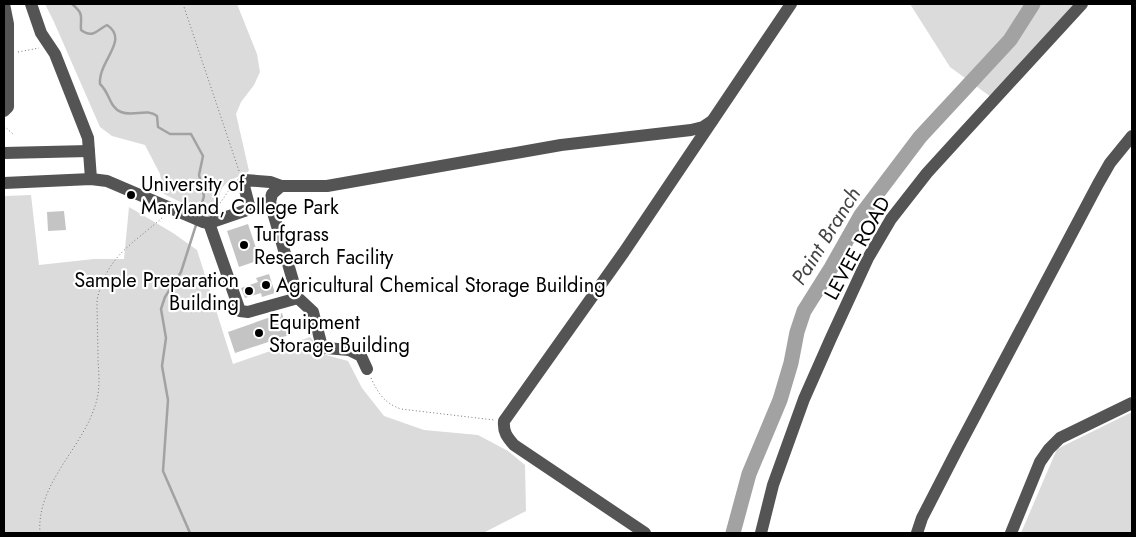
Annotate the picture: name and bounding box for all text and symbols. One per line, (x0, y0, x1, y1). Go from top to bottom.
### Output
place label: University of Maryland, College Park (141, 170, 339, 222)
water label: Paint Branch (784, 181, 868, 291)
marker: University of Maryland, College Park (125, 189, 137, 201)
street label: LEVEE ROAD (817, 191, 898, 305)
place label: Turfgrass Research Facility (254, 220, 393, 272)
marker: Turfgrass Research Facility (238, 239, 250, 251)
place label: Sample Preparation Building (74, 266, 239, 318)
place label: Agricultural Chemical Storage Building (276, 271, 606, 300)
marker: Agricultural Chemical Storage Building (260, 279, 272, 291)
marker: Sample Preparation Building (243, 285, 255, 297)
place label: Equipment Storage Building (269, 308, 410, 360)
marker: Equipment Storage Building (253, 327, 265, 339)

